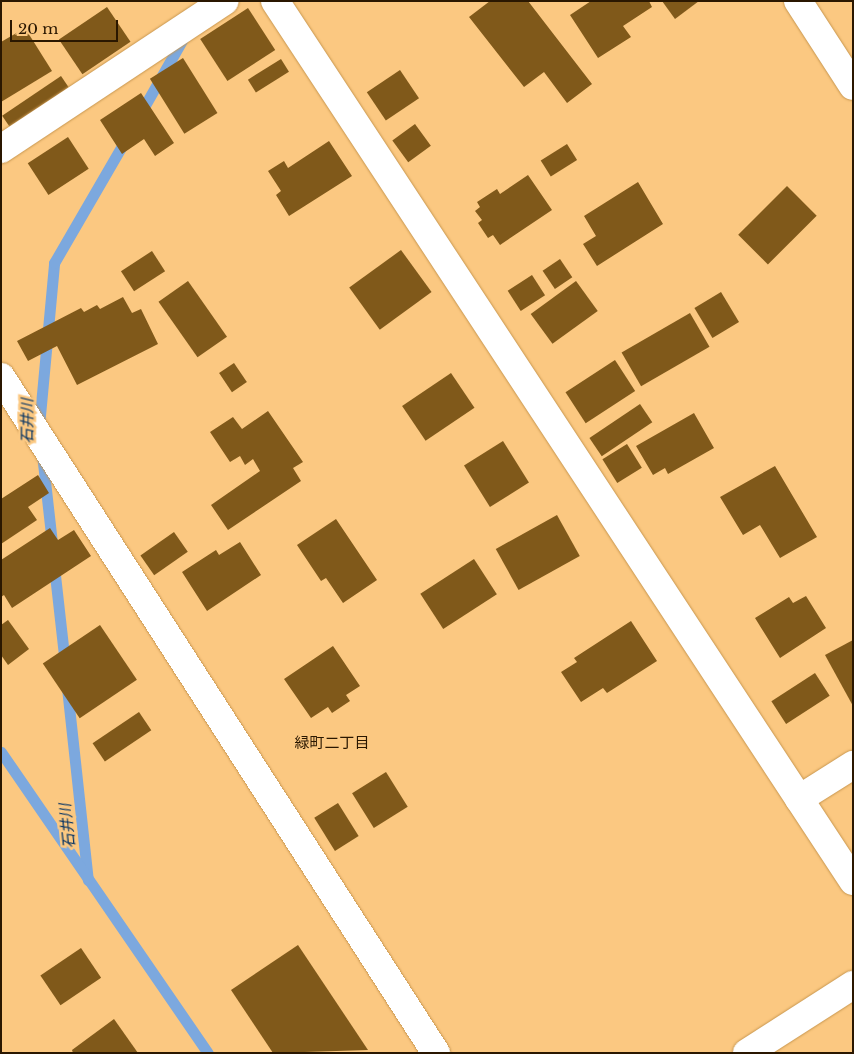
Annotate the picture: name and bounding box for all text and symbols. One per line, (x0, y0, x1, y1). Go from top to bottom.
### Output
scale bar (12, 10, 120, 42)
text: 20 m (18, 19, 58, 38)
water label: 石井川 (18, 399, 36, 443)
district label: 緑町二丁目 (295, 734, 369, 752)
water label: 石井川 (56, 803, 78, 849)

